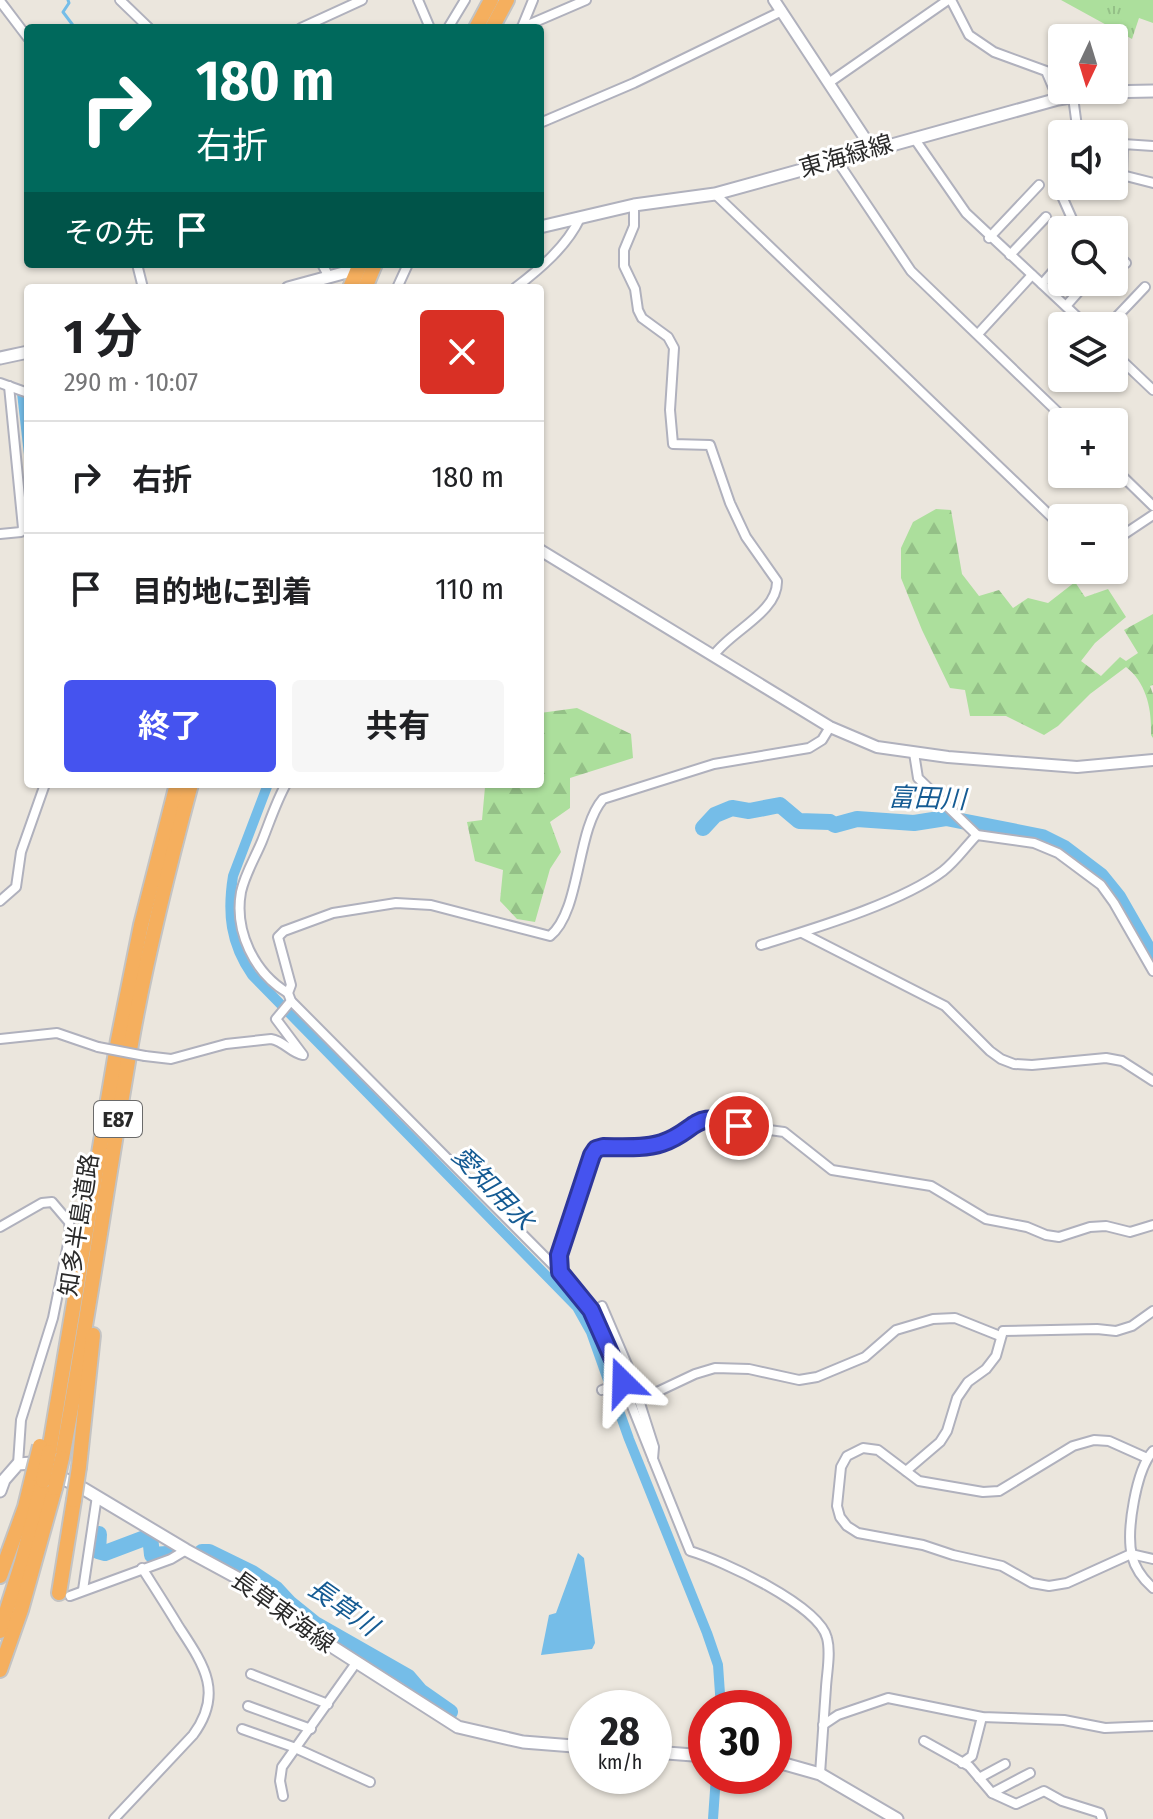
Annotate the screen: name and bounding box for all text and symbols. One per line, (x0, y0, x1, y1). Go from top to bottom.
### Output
north arrow (1048, 24, 1128, 104)
map controls (1048, 24, 1128, 584)
text: 180 m (196, 48, 334, 115)
icon: right (64, 56, 168, 160)
button: sound (1048, 120, 1128, 200)
text: 右折 (196, 124, 268, 168)
street label: 東海緑線 (796, 129, 896, 183)
icon: arrive (170, 208, 214, 252)
text: その先 (64, 215, 154, 251)
button: search (1048, 216, 1128, 296)
text: 1 分 (64, 308, 142, 366)
button: close (420, 310, 504, 394)
button: layers (1048, 312, 1128, 392)
text: 290 m · 10:07 (64, 367, 198, 398)
button: + (1048, 408, 1128, 488)
icon: right (64, 455, 108, 499)
text: 180 m (432, 459, 504, 495)
text: 右折 (132, 462, 192, 498)
button: − (1048, 504, 1128, 584)
icon: arrive (64, 567, 108, 611)
text: 110 m (435, 571, 504, 607)
text: 目的地に到着 (132, 574, 312, 610)
button: 終了 (64, 680, 276, 772)
button: 共有 (292, 680, 504, 772)
water label: 富田川 (887, 782, 969, 815)
pin (705, 1092, 773, 1160)
road number: E87 (94, 1101, 142, 1137)
icon: arrive (717, 1104, 761, 1148)
water label: 愛知用水 (445, 1140, 542, 1239)
street label: 知多半島道路 (54, 1152, 104, 1298)
position arrow (581, 1340, 665, 1424)
street label: 長草東海線 (226, 1565, 340, 1659)
water label: 長草川 (302, 1572, 386, 1644)
speed limit sign: 30 (688, 1690, 792, 1794)
text: 28 (600, 1708, 640, 1756)
text: km/h (598, 1750, 642, 1774)

